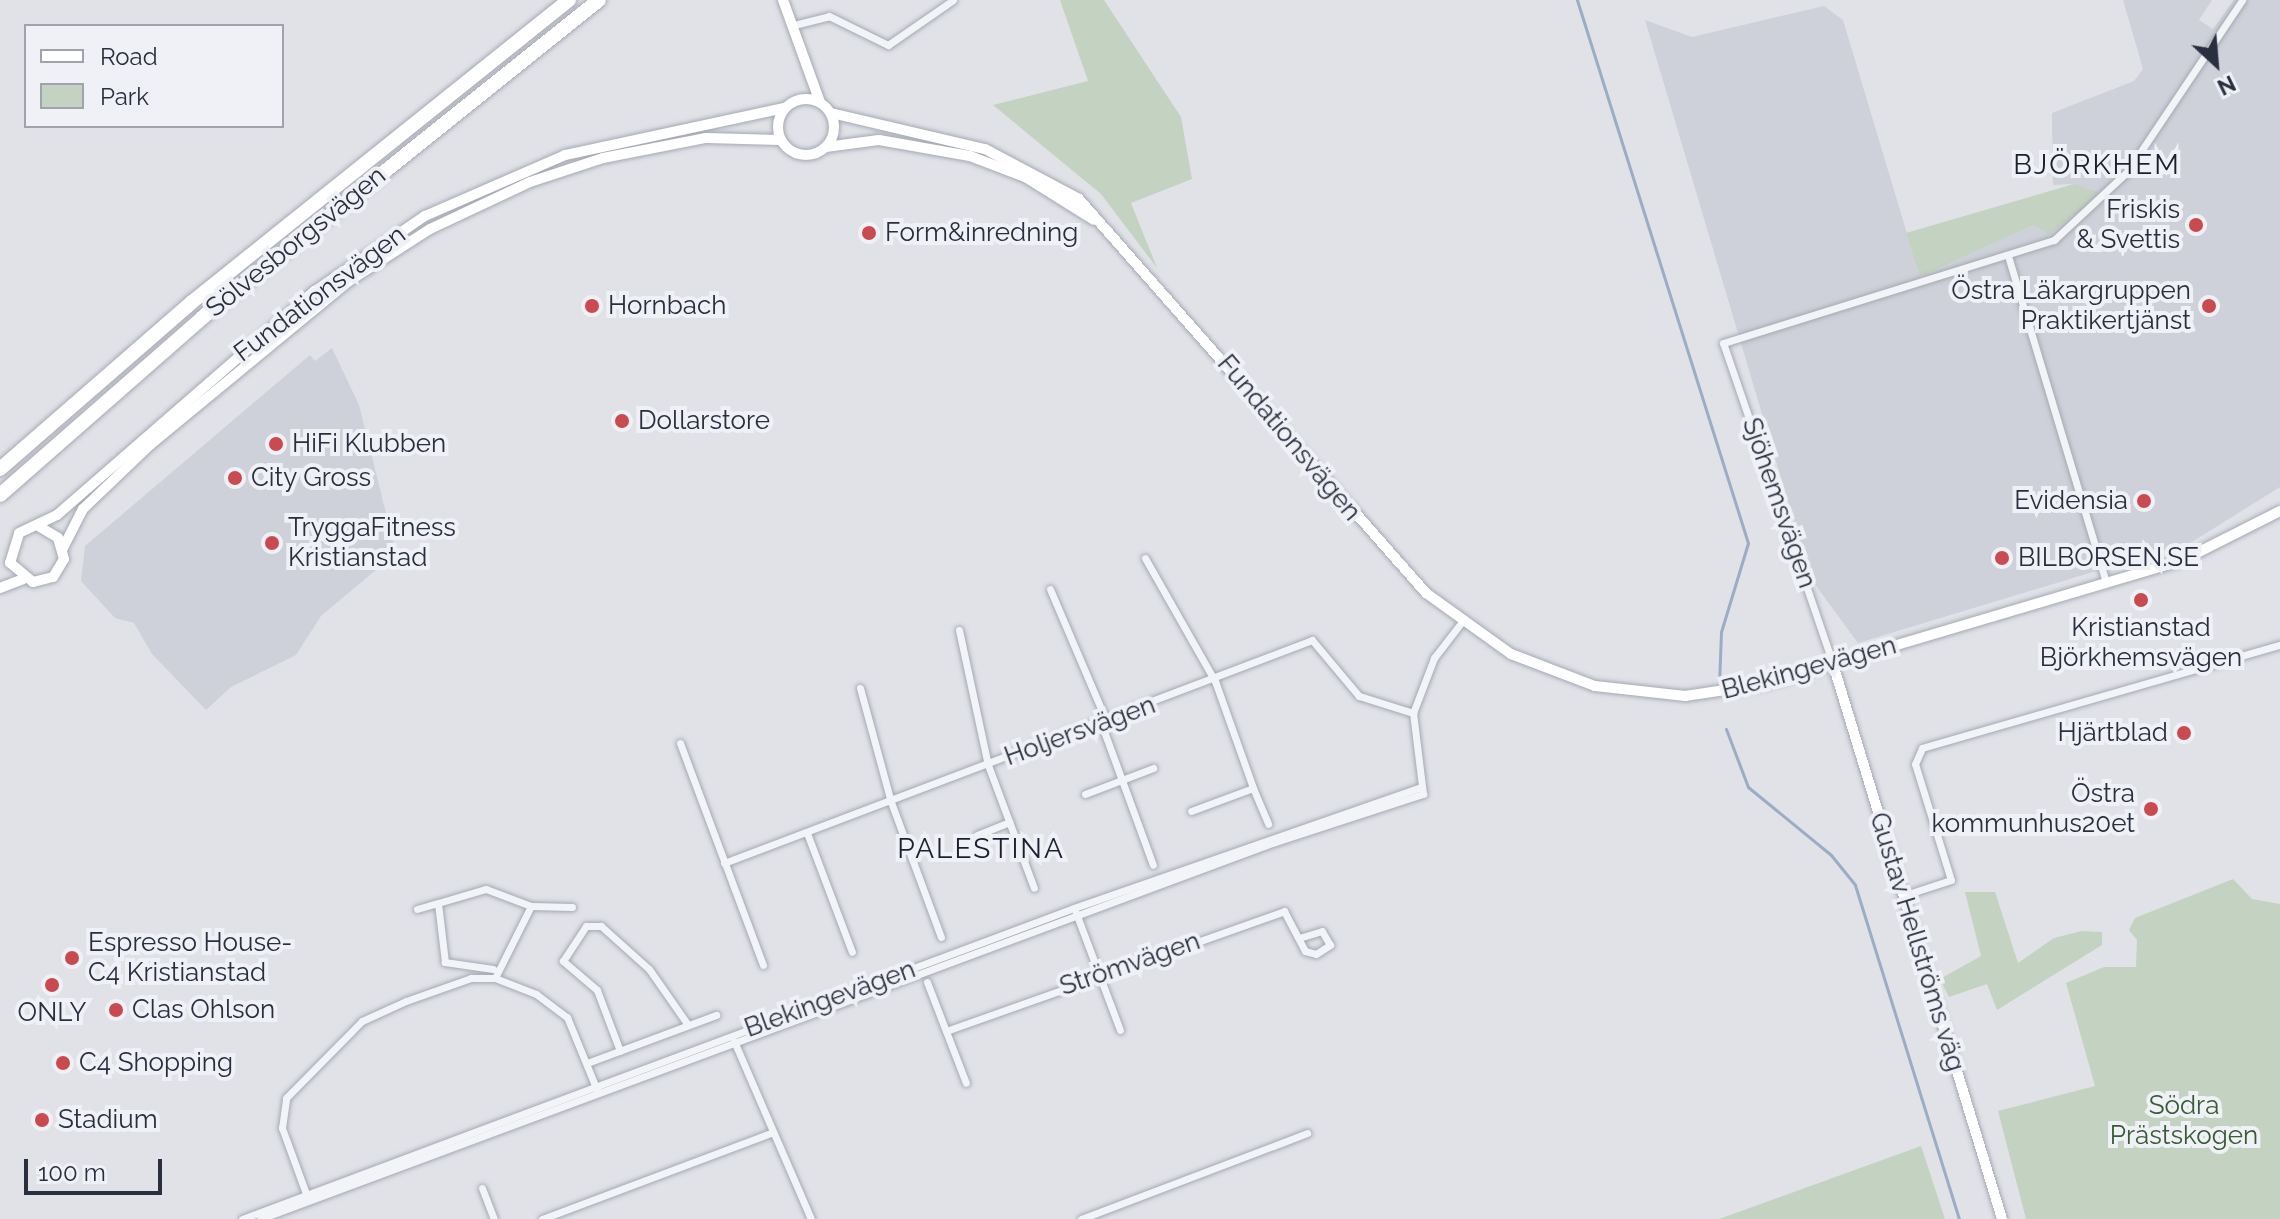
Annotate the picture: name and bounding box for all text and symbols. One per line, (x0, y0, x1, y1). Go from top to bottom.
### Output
legend (24, 24, 284, 128)
north arrow (2176, 24, 2256, 104)
text: Road (100, 42, 158, 71)
text: N (2213, 70, 2240, 101)
text: Park (100, 82, 149, 111)
district label: BJÖRKHEM (2013, 148, 2181, 182)
street label: Sölvesborgsvägen (200, 160, 392, 324)
place label: Friskis & Svettis (2077, 194, 2180, 256)
marker: Friskis & Svettis (2187, 216, 2205, 234)
place label: Form&inredning (885, 217, 1078, 249)
street label: Fundationsvägen (228, 219, 412, 369)
marker: Form&inredning (860, 224, 878, 242)
place label: Östra Läkargruppen Praktikertjänst (1951, 275, 2191, 336)
place label: Hornbach (608, 290, 726, 322)
marker: Östra Läkargruppen Praktikertjänst (2198, 295, 2220, 317)
marker: Hornbach (583, 297, 601, 315)
street label: Fundationsvägen (1211, 349, 1367, 527)
place label: Dollarstore (638, 405, 770, 437)
marker: Dollarstore (613, 412, 631, 430)
street label: Sjöhemsvägen (1735, 414, 1823, 592)
place label: HiFi Klubben (292, 428, 446, 460)
marker: HiFi Klubben (267, 435, 285, 453)
place label: City Gross (251, 462, 372, 494)
marker: City Gross (226, 469, 244, 487)
place label: Evidensia (2014, 485, 2128, 517)
marker: Evidensia (2135, 492, 2153, 510)
place label: TryggaFitness Kristianstad (288, 512, 456, 574)
marker: TryggaFitness Kristianstad (263, 534, 281, 552)
place label: BILBORSEN.SE (2018, 542, 2199, 574)
marker: BILBORSEN.SE (1993, 549, 2011, 567)
marker: Kristianstad Björkhemsvägen (2132, 591, 2150, 609)
place label: Kristianstad Björkhemsvägen (2040, 612, 2242, 674)
street label: Blekingevägen (1718, 630, 1900, 706)
street label: Holjersvägen (1000, 689, 1160, 773)
place label: Hjärtblad (2058, 717, 2168, 749)
marker: Hjärtblad (2175, 724, 2193, 742)
place label: Östra kommunhus20et (1932, 778, 2135, 840)
marker: Östra kommunhus20et (2142, 800, 2160, 818)
street label: Gustav Hellströms väg (1863, 808, 1971, 1076)
district label: PALESTINA (897, 832, 1065, 866)
street label: Strömvägen (1056, 925, 1204, 1003)
place label: Espresso House- C4 Kristianstad (88, 927, 292, 988)
marker: Espresso House- C4 Kristianstad (63, 949, 81, 967)
street label: Blekingevägen (740, 954, 920, 1044)
marker: ONLY (43, 976, 61, 994)
place label: Clas Ohlson (132, 994, 275, 1026)
place label: ONLY (18, 997, 86, 1029)
marker: Clas Ohlson (107, 1001, 125, 1019)
place label: C4 Shopping (79, 1047, 233, 1079)
marker: C4 Shopping (54, 1054, 72, 1072)
park label: Södra Prästskogen (2110, 1090, 2258, 1152)
place label: Stadium (58, 1104, 158, 1136)
marker: Stadium (33, 1111, 51, 1129)
scale bar (28, 1143, 166, 1193)
text: 100 m (38, 1158, 106, 1187)

